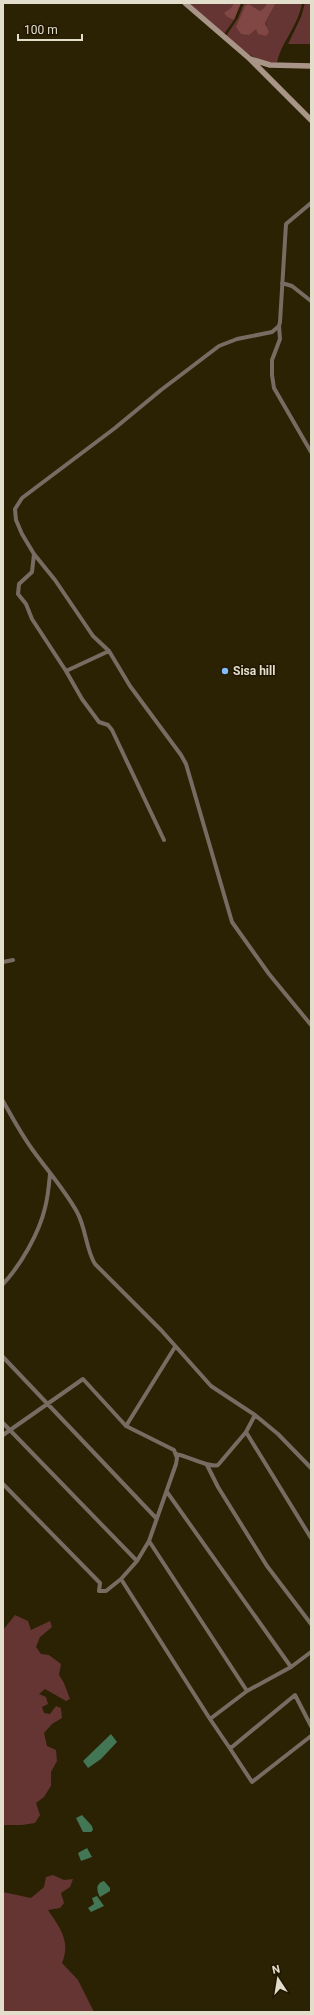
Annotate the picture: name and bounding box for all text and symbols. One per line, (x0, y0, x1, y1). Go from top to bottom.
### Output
scale bar (18, 16, 82, 42)
text: 100 m (24, 23, 58, 37)
place label: Sisa hill (233, 664, 275, 678)
marker: Sisa hill (220, 666, 230, 676)
north arrow (258, 1959, 298, 1999)
text: N (271, 1962, 281, 1977)

